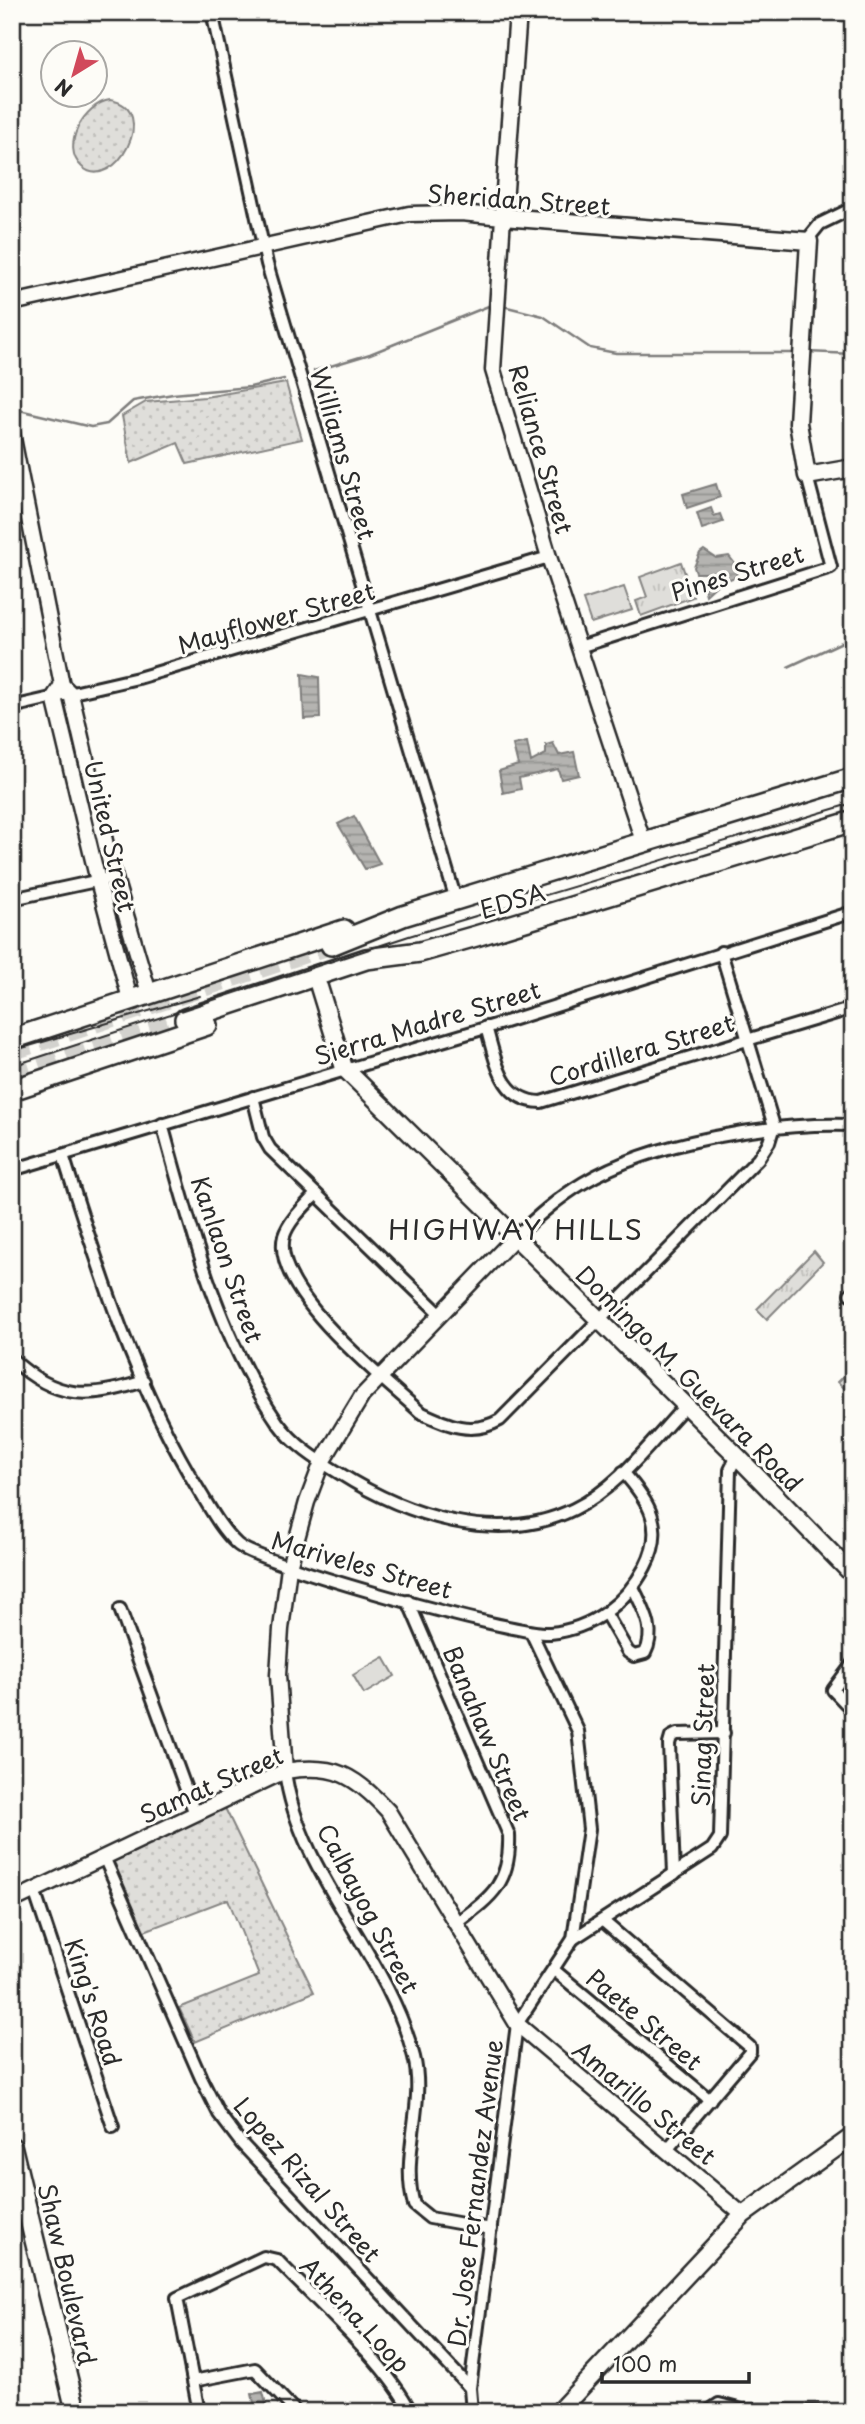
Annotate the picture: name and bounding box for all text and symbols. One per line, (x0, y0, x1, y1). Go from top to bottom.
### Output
north arrow (38, 38, 108, 108)
text: N (49, 73, 78, 104)
street label: Sheridan Street (427, 175, 612, 223)
street label: Reliance Street (501, 360, 583, 538)
street label: Williams Street (302, 362, 386, 544)
street label: Pines Street (666, 535, 808, 609)
street label: Mayflower Street (173, 572, 379, 662)
street label: United Street (76, 757, 146, 916)
street label: EDSA (475, 873, 549, 927)
street label: Sierra Madre Street (310, 970, 545, 1074)
street label: Cordillera Street (544, 1004, 738, 1094)
street label: Kanlaon Street (183, 1171, 274, 1348)
district label: HIGHWAY HILLS (388, 1207, 644, 1250)
street label: Domingo M. Guevara Road (568, 1256, 812, 1500)
street label: Mariveles Street (267, 1521, 457, 1607)
street label: Banahaw Street (435, 1640, 541, 1826)
street label: Sinag Street (682, 1663, 722, 1807)
street label: Samat Street (134, 1736, 288, 1832)
street label: Calbayog Street (309, 1817, 429, 2000)
street label: King's Road (57, 1934, 131, 2070)
street label: Paete Street (579, 1960, 711, 2078)
street label: Amarillo Street (566, 2031, 725, 2173)
street label: Dr. Jose Fernandez Avenue (437, 2037, 511, 2349)
street label: Lopez Rizal Street (226, 2088, 390, 2270)
street label: Shaw Boulevard (30, 2179, 106, 2369)
street label: Athena Loop (293, 2248, 419, 2380)
scale bar (602, 2340, 750, 2384)
text: 100 m (613, 2347, 677, 2379)

